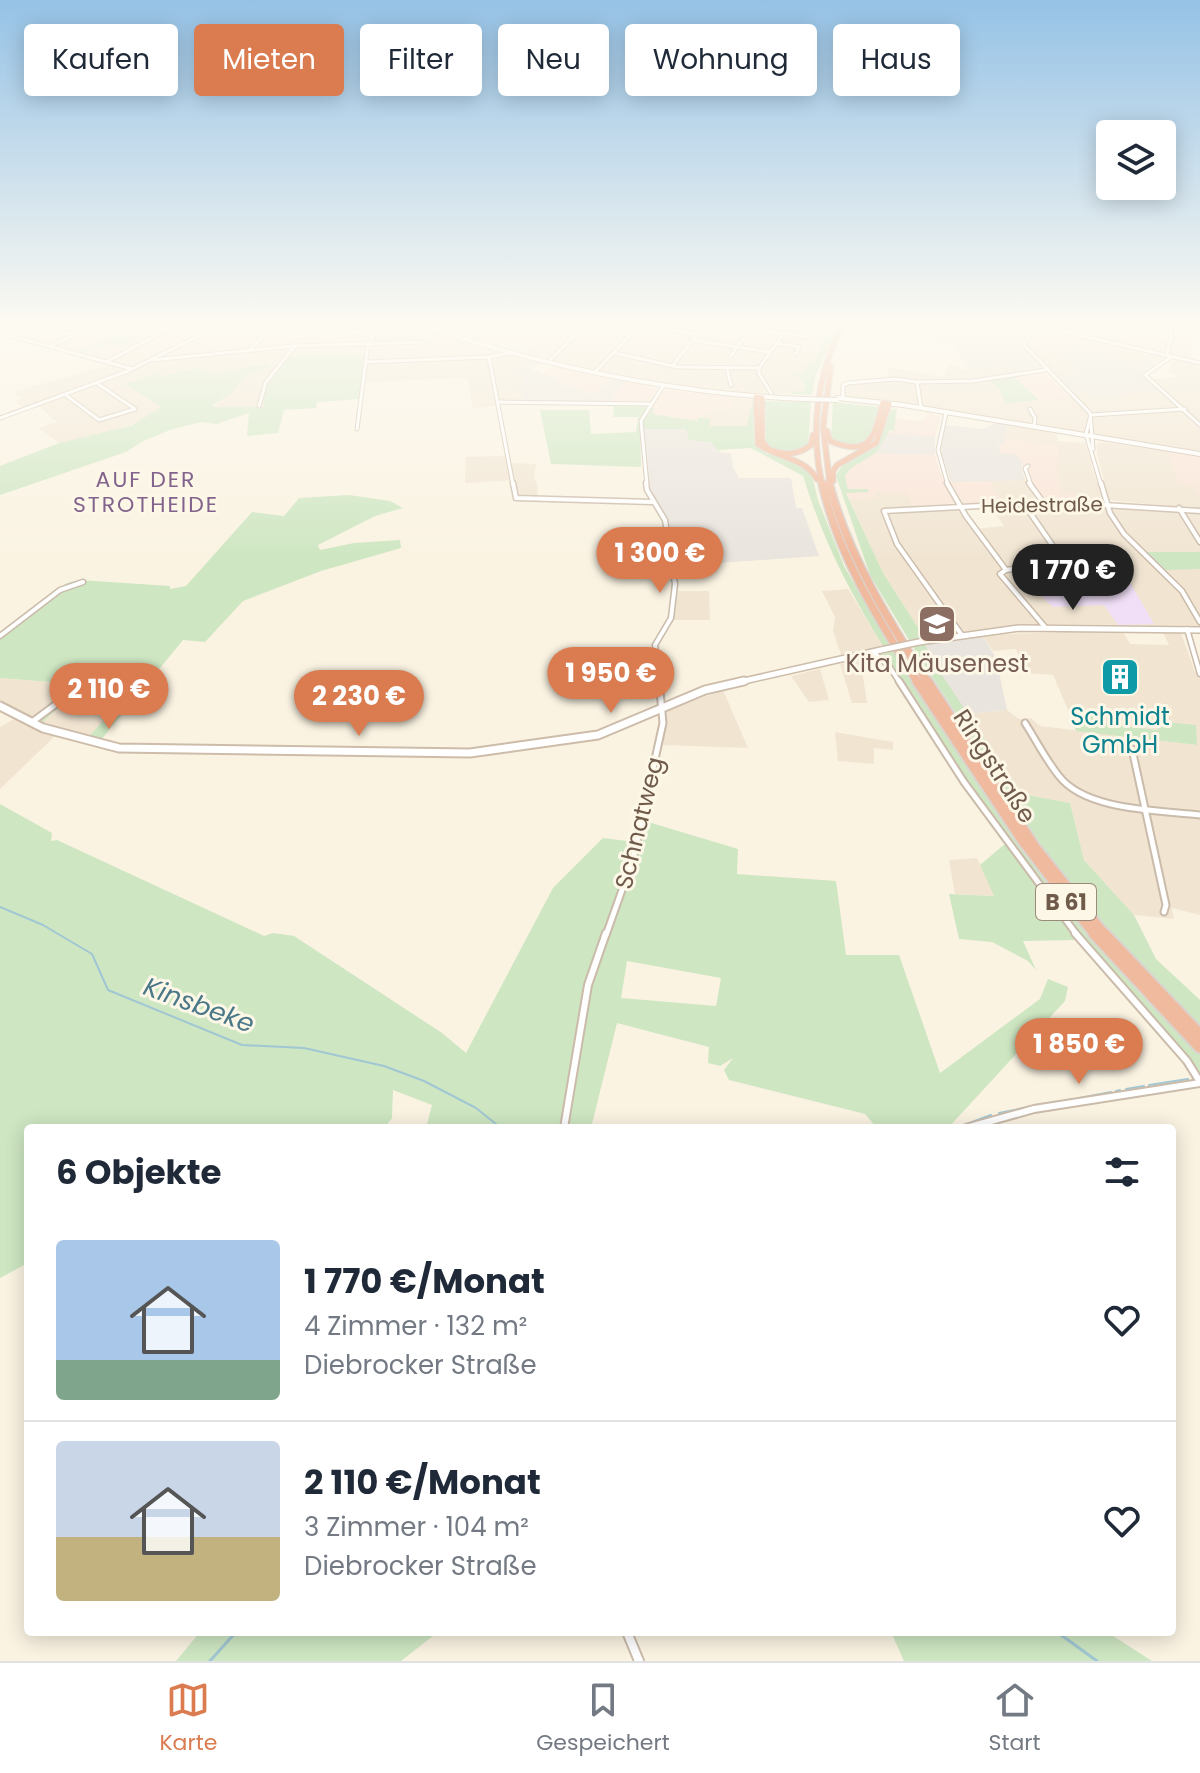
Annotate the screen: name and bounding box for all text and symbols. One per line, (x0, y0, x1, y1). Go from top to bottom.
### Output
chip: Kaufen (24, 24, 178, 96)
chip: Mieten (194, 24, 344, 96)
chip: Filter (360, 24, 482, 96)
chip: Neu (498, 24, 609, 96)
chip: Wohnung (625, 24, 817, 96)
chip: Haus (833, 24, 960, 96)
map controls (1096, 120, 1176, 200)
button: layers (1096, 120, 1176, 200)
district label: AUF DER STROTHEIDE (73, 464, 219, 520)
street label: Heidestraße (981, 490, 1103, 520)
pin: 1 300 € (586, 527, 734, 595)
text: 1 300 € (614, 535, 706, 571)
pin: 1 770 € (999, 544, 1147, 612)
text: 1 770 € (1030, 552, 1116, 588)
school or university icon: Kita Mäusenest (916, 603, 958, 645)
pin: 1 950 € (537, 647, 685, 715)
place label: Kita Mäusenest (846, 647, 1028, 680)
text: 1 950 € (565, 655, 657, 691)
building icon: Schmidt GmbH (1099, 656, 1141, 698)
pin: 2 110 € (35, 663, 183, 731)
pin: 2 230 € (285, 670, 433, 738)
text: 2 110 € (67, 671, 151, 707)
text: 2 230 € (312, 678, 406, 714)
place label: Schmidt GmbH (1070, 700, 1170, 761)
street label: Ringstraße (946, 703, 1044, 829)
street label: Schnatweg (607, 753, 671, 893)
road number: B 61 (1036, 884, 1096, 920)
water label: Kinsbeke (139, 968, 259, 1042)
pin: 1 850 € (1005, 1018, 1153, 1086)
text: 1 850 € (1033, 1026, 1125, 1062)
text: 6 Objekte (56, 1148, 221, 1196)
icon: filters (1100, 1150, 1144, 1194)
text: 1 770 €/Monat (304, 1257, 545, 1305)
icon: home (120, 1272, 216, 1368)
icon: heart (1100, 1298, 1144, 1342)
text: 4 Zimmer · 132 m² (304, 1308, 527, 1344)
text: Diebrocker Straße (304, 1347, 537, 1383)
text: 2 110 €/Monat (304, 1458, 541, 1506)
icon: home (120, 1473, 216, 1569)
icon: heart (1100, 1499, 1144, 1543)
text: 3 Zimmer · 104 m² (304, 1509, 529, 1545)
text: Diebrocker Straße (304, 1548, 537, 1584)
tab: Karte (159, 1678, 217, 1759)
tab: Gespeichert (536, 1678, 670, 1759)
tab: Start (989, 1678, 1041, 1759)

